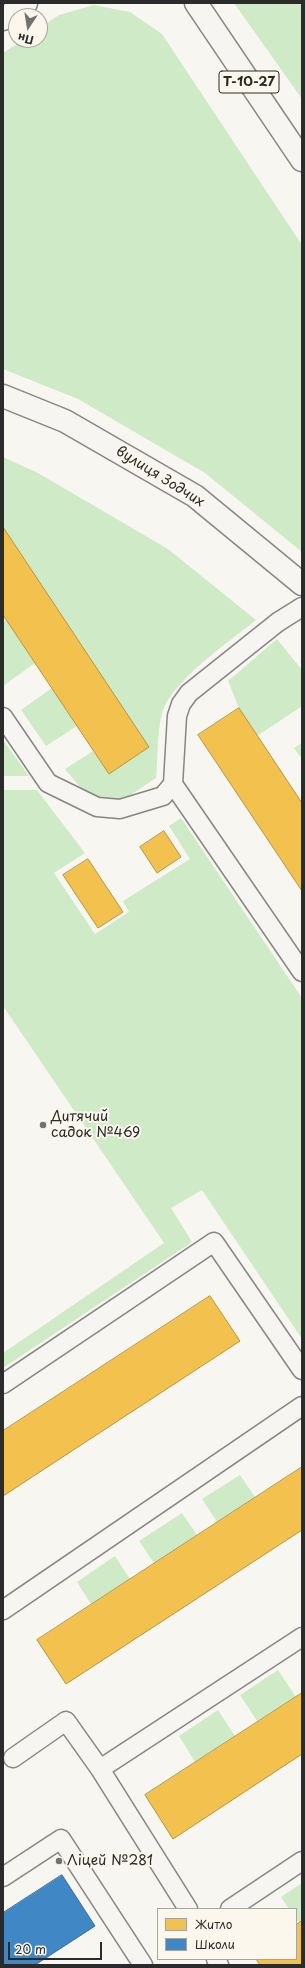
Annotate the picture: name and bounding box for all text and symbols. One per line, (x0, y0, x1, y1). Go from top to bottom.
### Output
north arrow (8, 8, 48, 48)
text: Пн (16, 29, 35, 49)
road number: Т-10-27 (219, 71, 279, 93)
street label: вулиця Зодчих (113, 443, 207, 511)
place label: Дитячий садок №469 (51, 1109, 140, 1142)
marker: Дитячий садок №469 (38, 1120, 48, 1130)
place label: Ліцей №281 (67, 1853, 153, 1869)
marker: Ліцей №281 (54, 1856, 64, 1866)
legend (157, 1908, 297, 1960)
text: Житло (195, 1915, 232, 1933)
scale bar (10, 1934, 104, 1960)
text: Школи (195, 1935, 235, 1953)
text: 20 m (15, 1940, 46, 1958)

